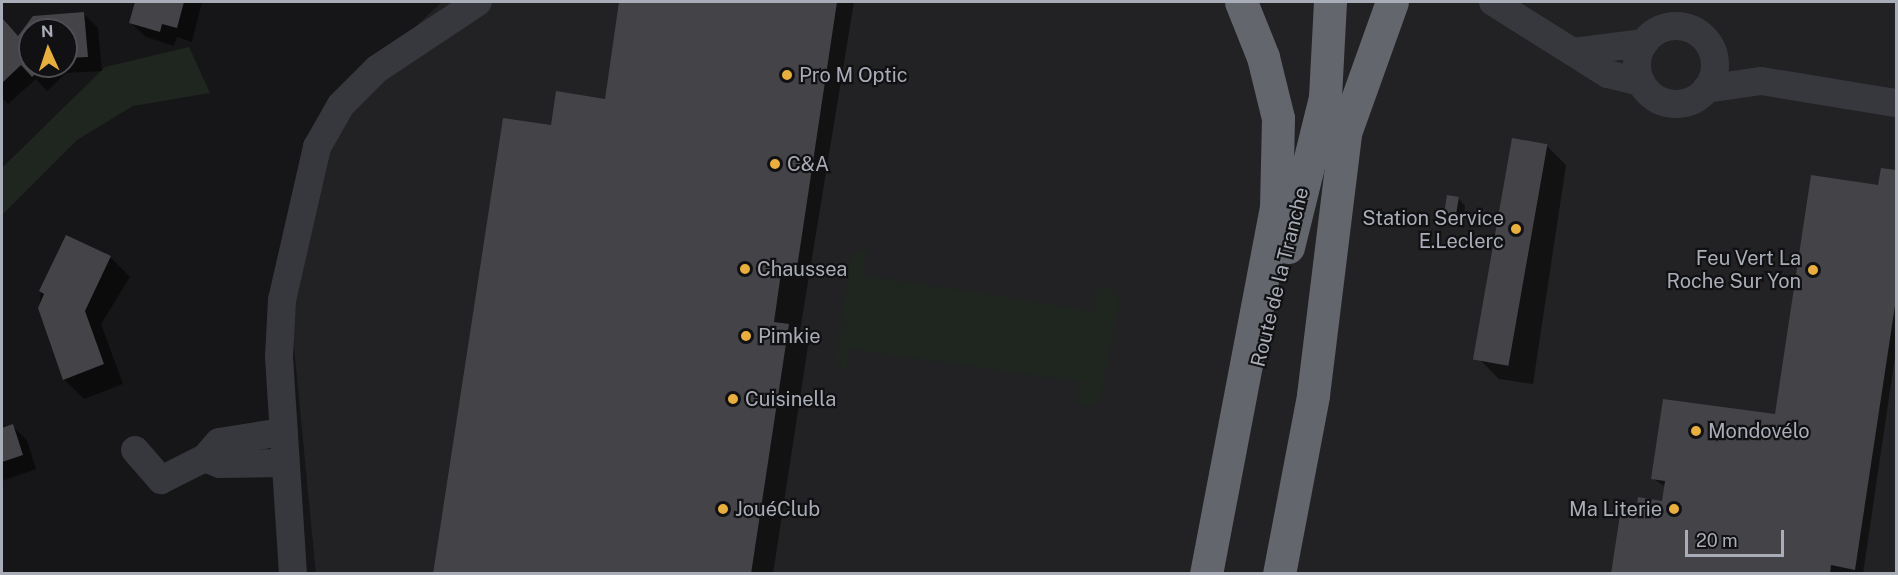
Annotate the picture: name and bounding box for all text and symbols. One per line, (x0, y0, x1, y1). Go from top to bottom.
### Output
north arrow (18, 18, 78, 78)
text: N (40, 22, 54, 41)
place label: Pro M Optic (799, 63, 908, 87)
marker: Pro M Optic (780, 68, 794, 82)
place label: C&A (787, 152, 829, 176)
marker: C&A (768, 157, 782, 171)
street label: Route de la Tranche (1246, 185, 1314, 369)
place label: Station Service E.Leclerc (1362, 206, 1504, 253)
marker: Station Service E.Leclerc (1509, 222, 1523, 236)
place label: Feu Vert La Roche Sur Yon (1666, 246, 1801, 293)
place label: Chaussea (757, 257, 847, 281)
marker: Chaussea (738, 262, 752, 276)
marker: Feu Vert La Roche Sur Yon (1806, 263, 1820, 277)
place label: Pimkie (758, 324, 821, 348)
marker: Pimkie (739, 329, 753, 343)
place label: Cuisinella (745, 387, 836, 411)
marker: Cuisinella (726, 392, 740, 406)
place label: Mondovélo (1708, 419, 1810, 443)
marker: Mondovélo (1689, 424, 1703, 438)
place label: JouéClub (735, 497, 820, 521)
place label: Ma Literie (1569, 497, 1662, 521)
marker: JouéClub (716, 502, 730, 516)
marker: Ma Literie (1667, 502, 1681, 516)
scale bar (1688, 518, 1787, 556)
text: 20 m (1696, 530, 1738, 551)

